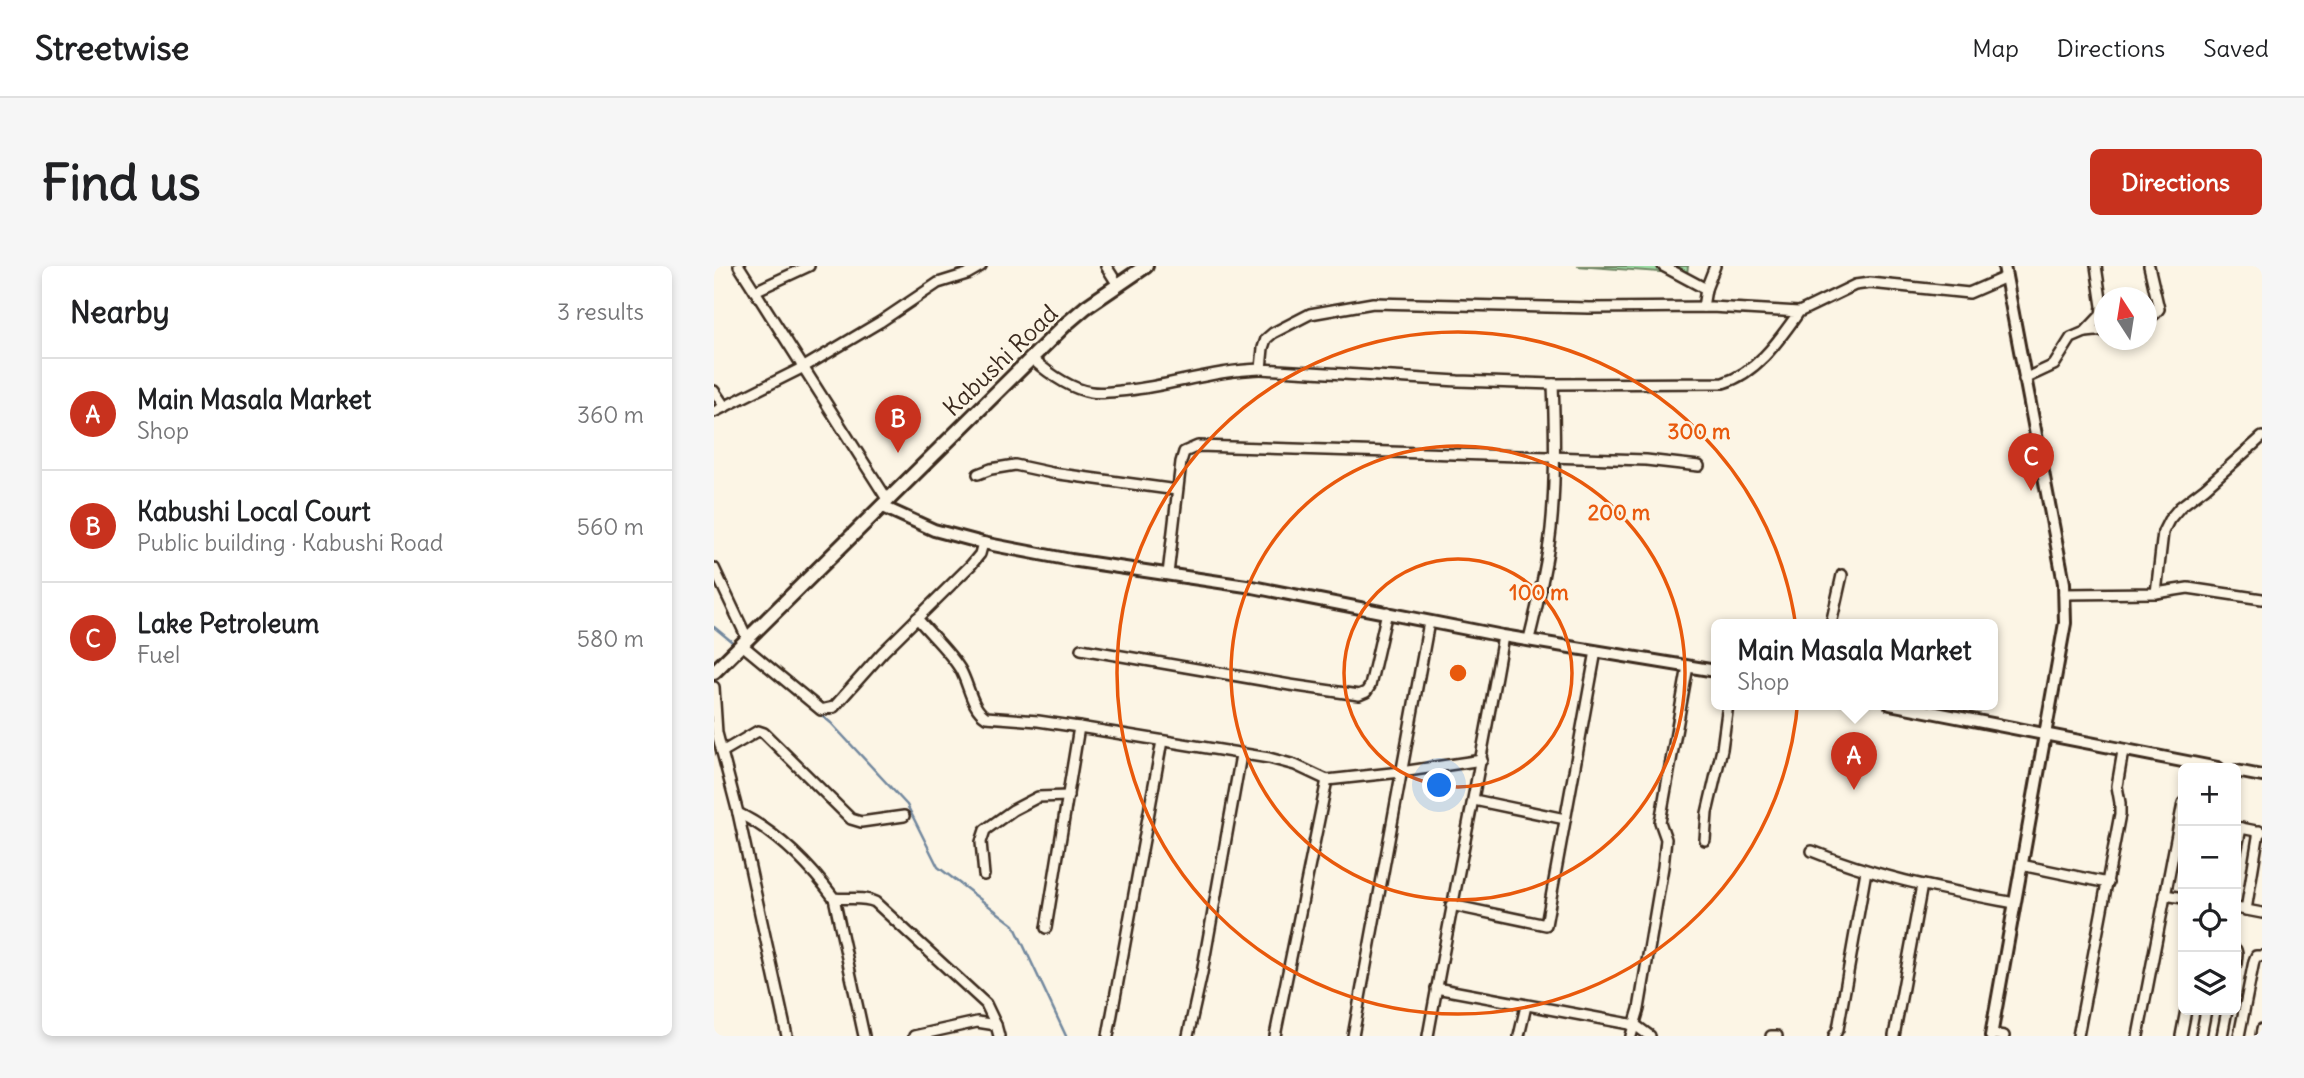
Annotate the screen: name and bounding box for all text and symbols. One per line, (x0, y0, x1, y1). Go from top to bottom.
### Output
text: Streetwise (35, 27, 189, 69)
text: Map (1972, 33, 2019, 63)
text: Directions (2057, 33, 2165, 63)
text: Saved (2203, 33, 2269, 63)
button: Directions (2090, 149, 2262, 215)
text: Find us (42, 152, 200, 213)
north arrow (2094, 287, 2157, 350)
text: Nearby (70, 293, 170, 331)
text: 3 results (557, 297, 644, 326)
street label: Kabushi Road (936, 298, 1064, 422)
text: Main Masala Market (137, 383, 371, 416)
pin: B (875, 395, 921, 453)
text: A (86, 400, 100, 429)
text: 360 m (577, 400, 644, 429)
text: Shop (137, 416, 189, 445)
text: 300 m (1668, 418, 1731, 445)
pin: C (2008, 433, 2054, 491)
text: Kabushi Local Court (137, 495, 370, 528)
text: 200 m (1588, 499, 1651, 526)
text: B (85, 512, 101, 541)
text: 560 m (577, 512, 644, 541)
text: Public building · Kabushi Road (137, 528, 443, 557)
text: 100 m (1509, 579, 1569, 606)
text: Lake Petroleum (137, 607, 319, 640)
popup (1711, 619, 1998, 710)
text: C (85, 624, 101, 653)
text: 580 m (577, 624, 644, 653)
text: Main Masala Market (1737, 634, 1972, 667)
text: Fuel (137, 640, 180, 669)
centre of rings (1446, 661, 1470, 685)
text: Shop (1737, 667, 1789, 696)
pin: A (1831, 732, 1877, 790)
map controls (2178, 763, 2241, 1015)
button: + (2178, 763, 2241, 826)
your location (1422, 768, 1456, 802)
button: − (2178, 826, 2241, 889)
button: locate (2178, 889, 2241, 952)
button: layers (2178, 952, 2241, 1015)

